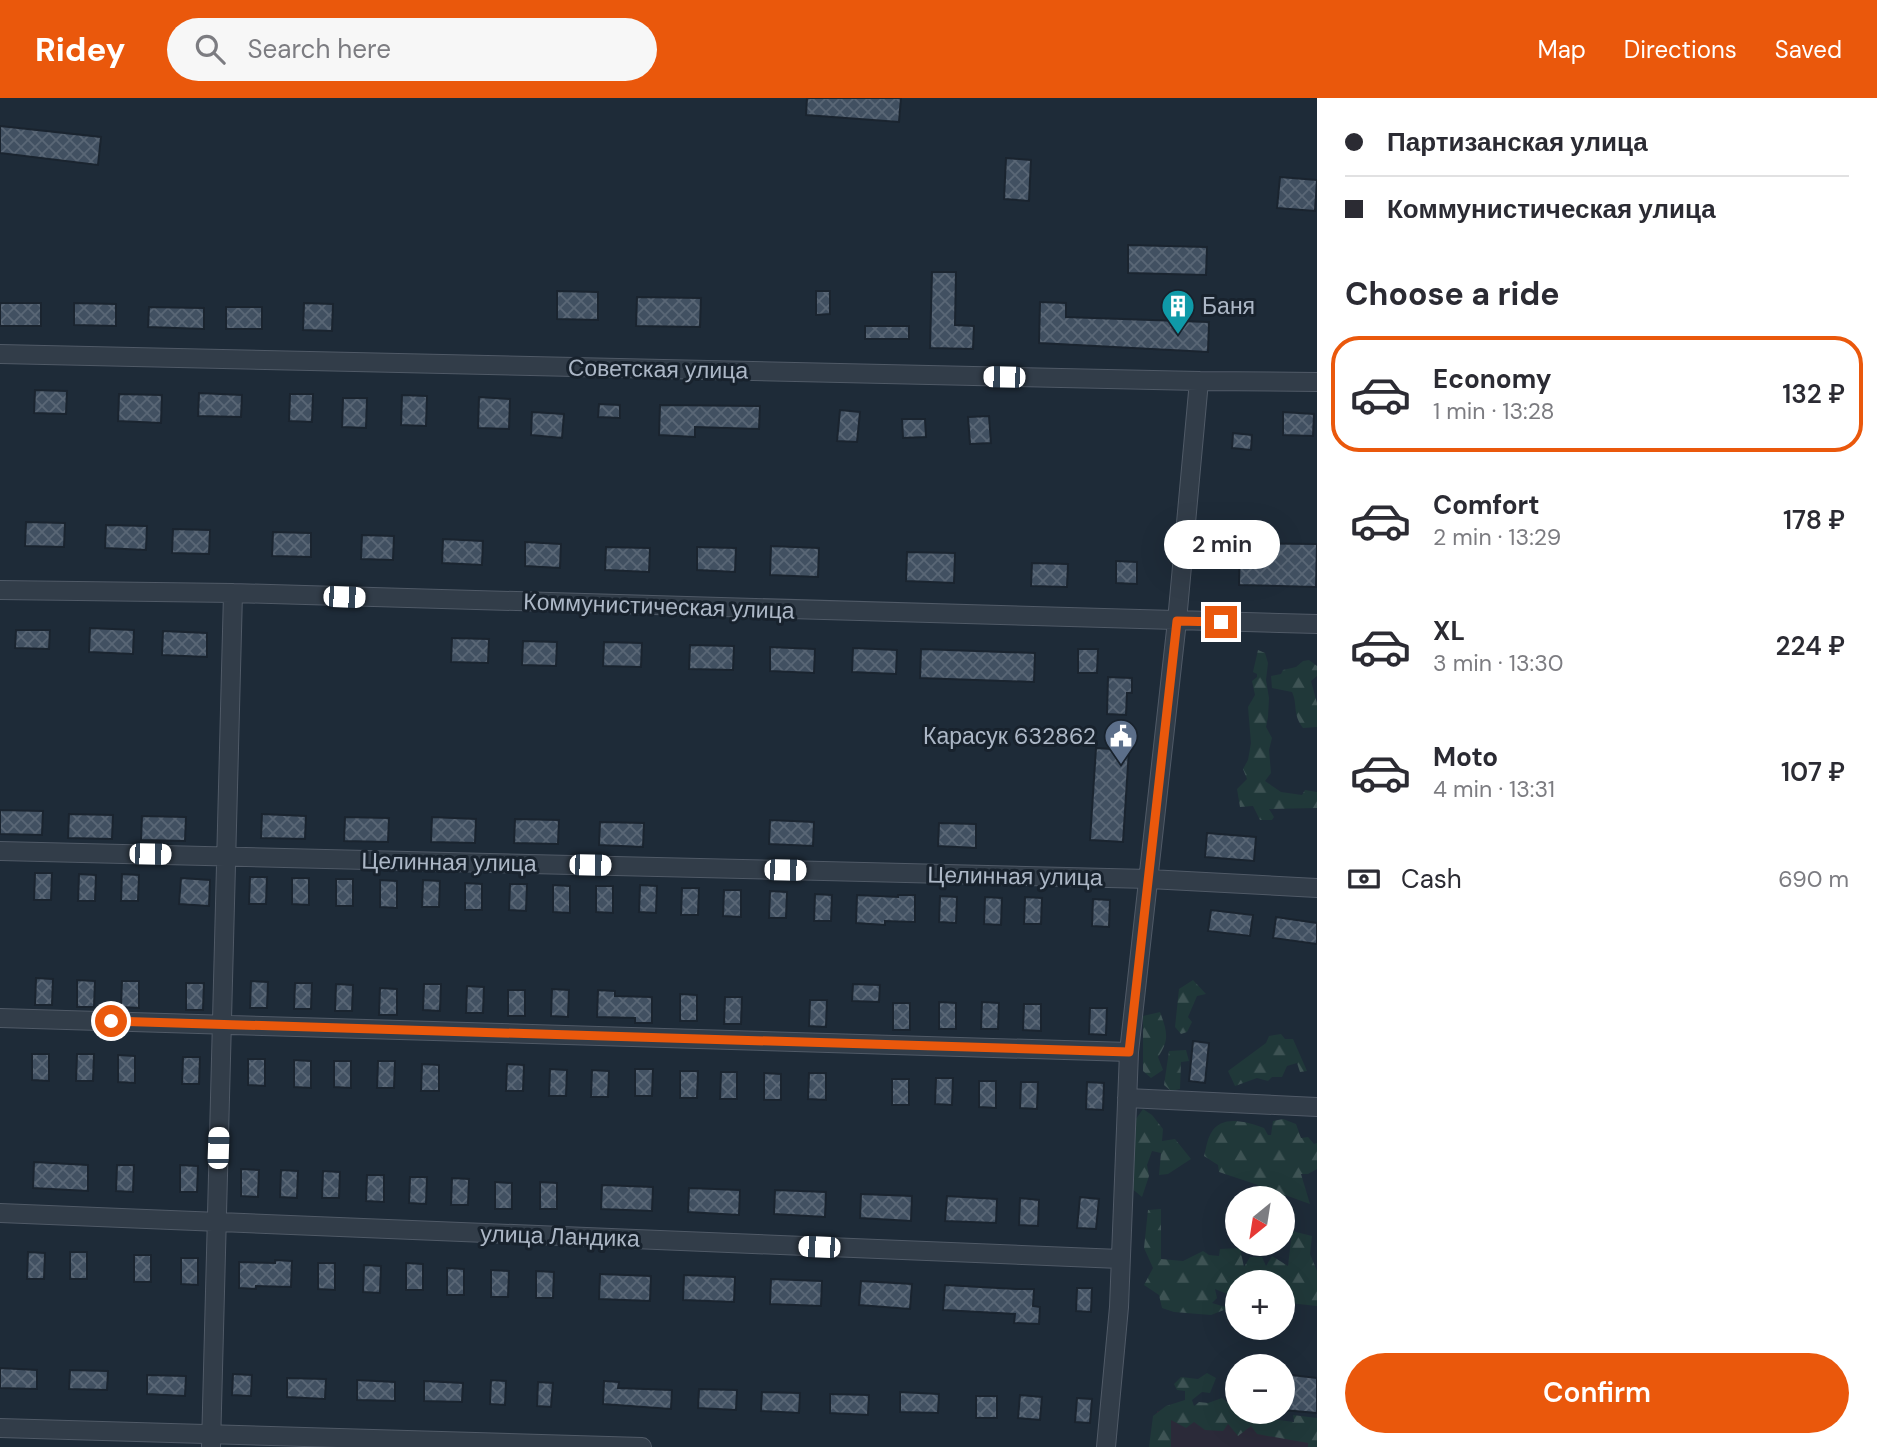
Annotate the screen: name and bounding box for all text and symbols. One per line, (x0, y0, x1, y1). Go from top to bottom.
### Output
search box (167, 18, 657, 81)
text: Ridey (35, 28, 125, 71)
icon: search (191, 30, 229, 68)
text: Search here (247, 32, 391, 66)
text: Map (1538, 34, 1586, 65)
text: Directions (1624, 34, 1737, 65)
text: Saved (1775, 34, 1842, 65)
text: Партизанская улица (1387, 125, 1648, 159)
text: Коммунистическая улица (1387, 192, 1716, 226)
text: Choose a ride (1345, 273, 1560, 315)
building icon: Баня (1159, 287, 1197, 336)
place label: Баня (1202, 291, 1255, 321)
street label: Советская улица (568, 352, 749, 386)
text: Economy (1433, 362, 1551, 396)
icon: car (1349, 363, 1412, 426)
car (983, 366, 1026, 388)
text: 132 ₽ (1782, 377, 1845, 411)
text: 1 min · 13:28 (1433, 396, 1555, 426)
text: Comfort (1433, 488, 1539, 522)
icon: car (1349, 489, 1412, 552)
text: 178 ₽ (1783, 503, 1845, 537)
callout: 2 min (1163, 520, 1279, 570)
text: 2 min · 13:29 (1433, 522, 1561, 552)
text: 2 min (1192, 529, 1252, 559)
car (323, 586, 366, 608)
street label: Коммунистическая улица (523, 586, 795, 626)
route end (1205, 606, 1237, 638)
text: XL (1433, 614, 1465, 648)
icon: car (1349, 615, 1412, 678)
text: 224 ₽ (1776, 629, 1845, 663)
text: 3 min · 13:30 (1433, 648, 1563, 678)
public building icon: Карасук 632862 (1102, 717, 1140, 766)
place label: Карасук 632862 (923, 721, 1096, 751)
text: Moto (1433, 740, 1498, 774)
icon: car (1349, 741, 1412, 804)
text: 107 ₽ (1781, 755, 1845, 789)
text: 4 min · 13:31 (1433, 774, 1555, 804)
car (129, 843, 172, 865)
street label: Целинная улица (361, 845, 537, 879)
car (569, 854, 612, 876)
car (764, 859, 807, 881)
street label: Целинная улица (927, 859, 1103, 893)
icon: cash (1345, 860, 1383, 898)
text: Cash (1401, 862, 1462, 896)
text: 690 m (1778, 864, 1849, 894)
route start (95, 1005, 127, 1037)
car (207, 1127, 230, 1169)
north arrow (1225, 1186, 1295, 1256)
map controls (1225, 1186, 1295, 1424)
street label: улица Ландика (480, 1218, 640, 1254)
car (798, 1236, 841, 1258)
button: + (1225, 1270, 1295, 1340)
button: Confirm (1345, 1353, 1849, 1433)
button: − (1225, 1354, 1295, 1424)

